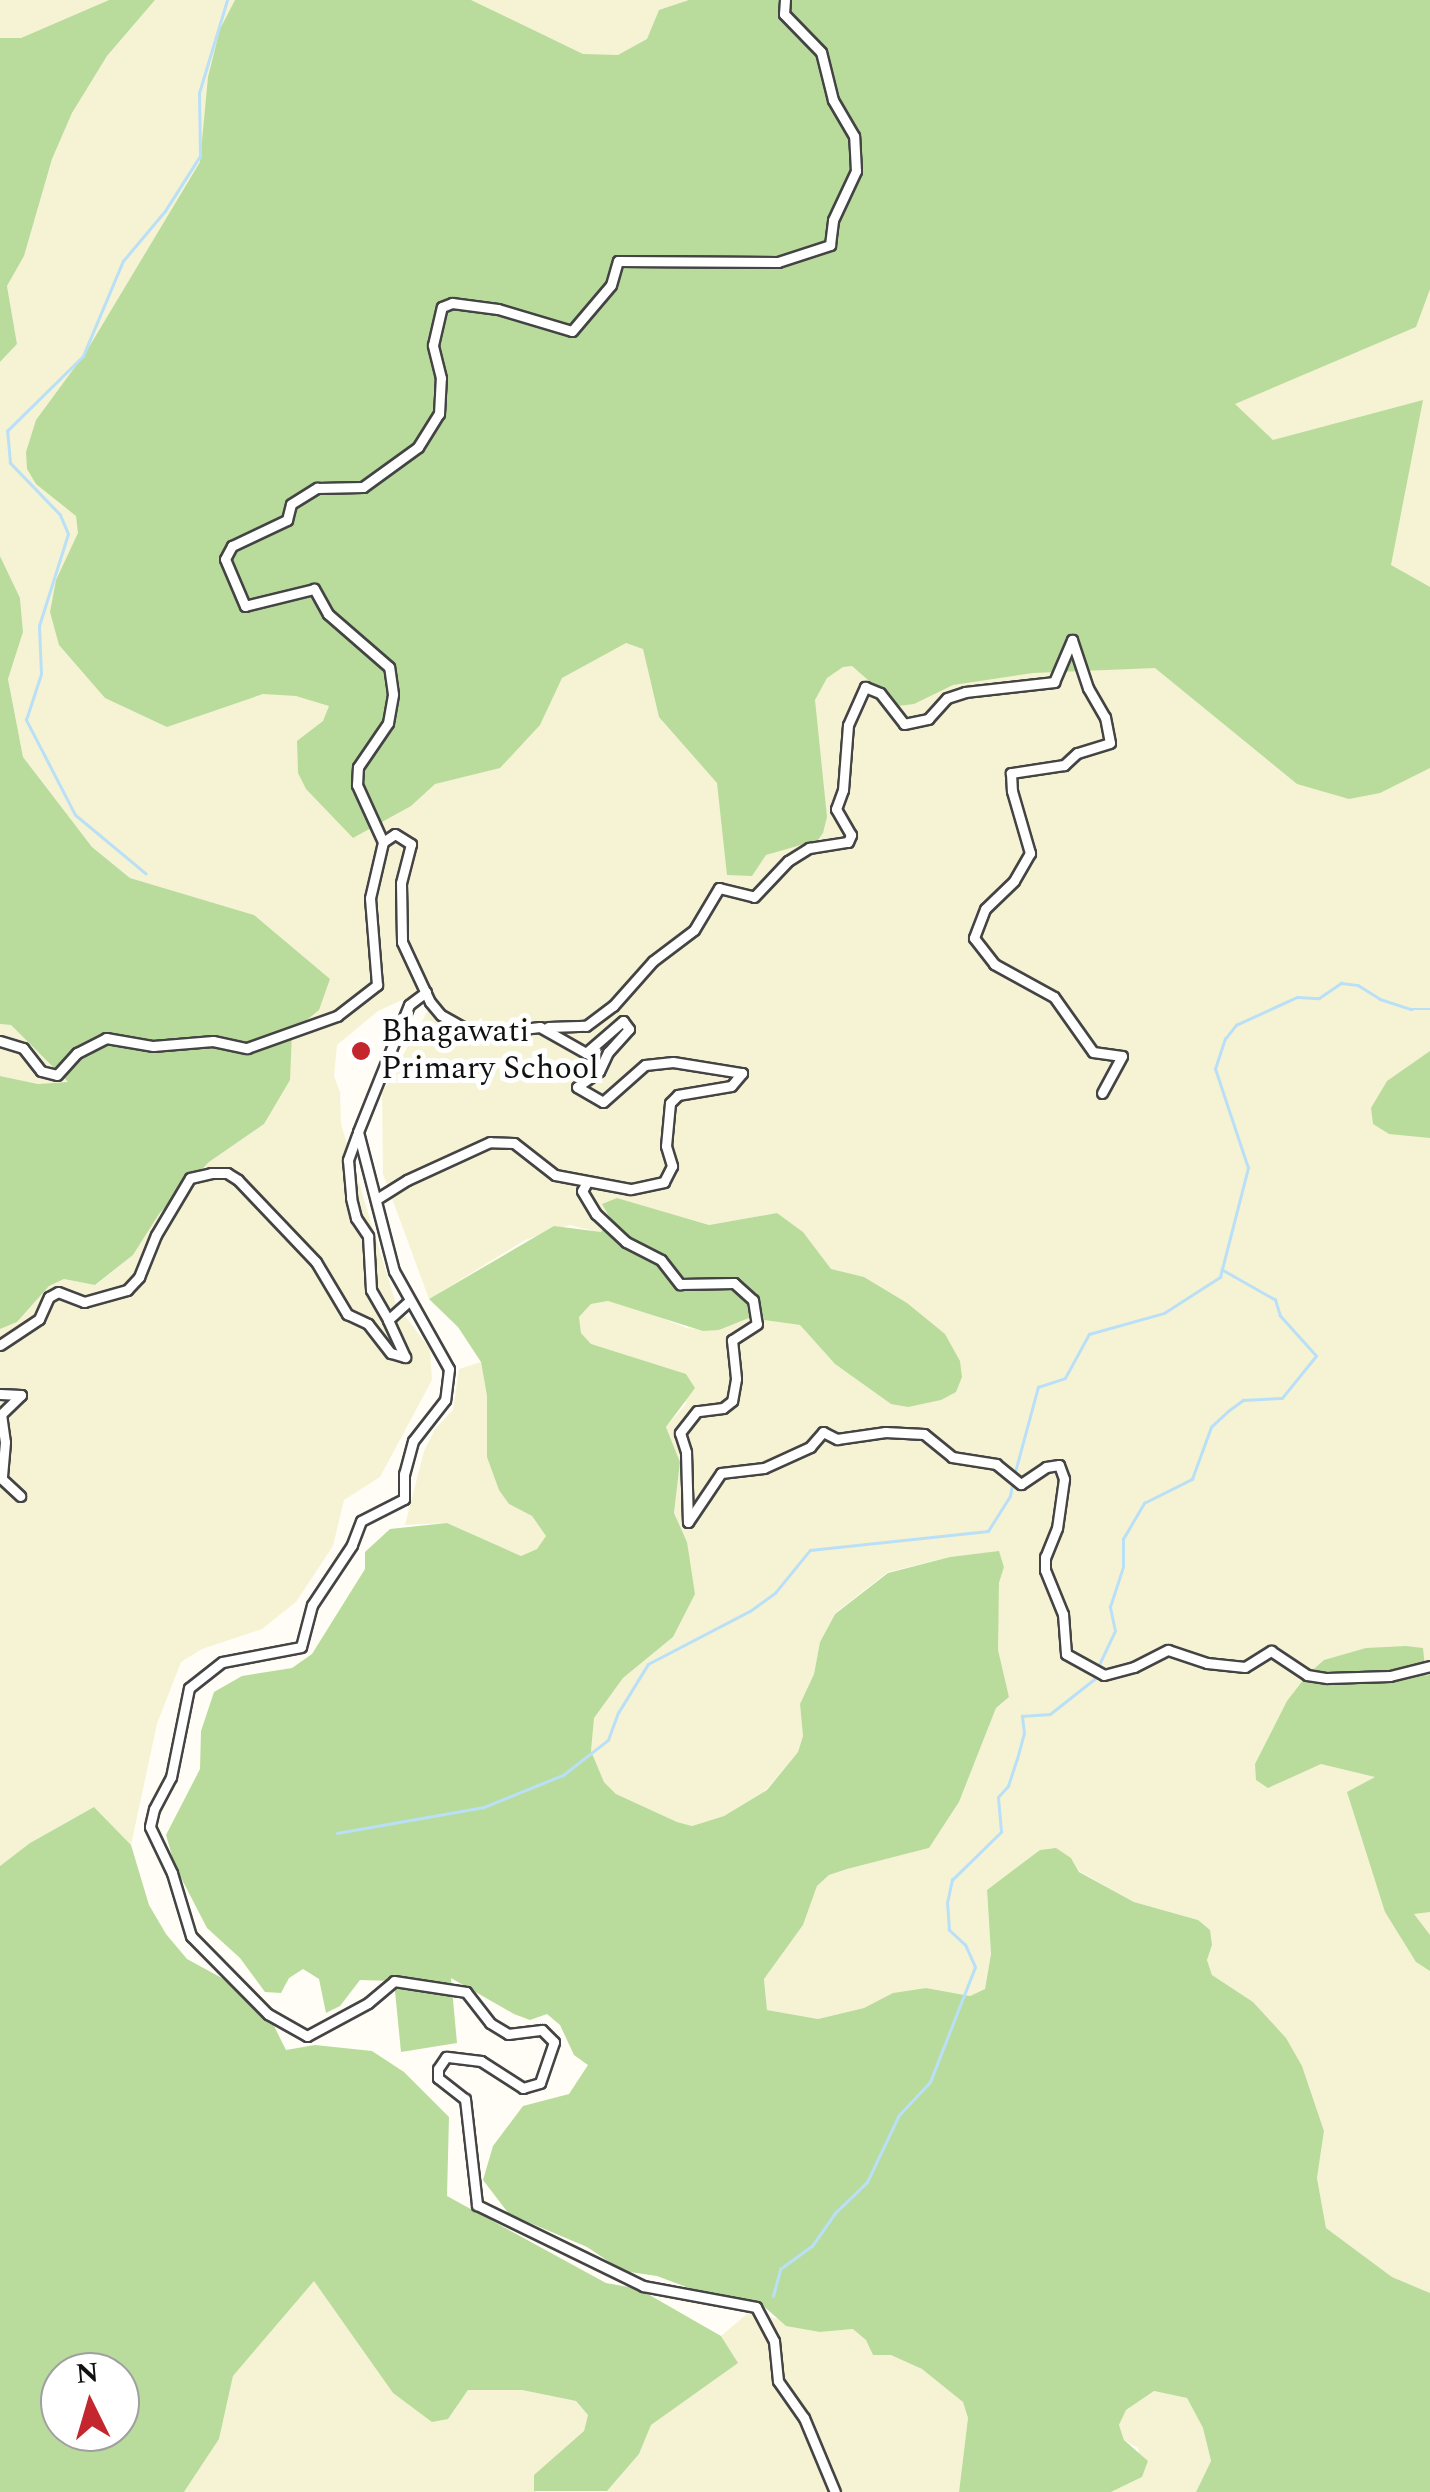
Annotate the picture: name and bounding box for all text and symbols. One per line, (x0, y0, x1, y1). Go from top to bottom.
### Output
place label: Bhagawati Primary School (381, 1014, 599, 1089)
marker: Bhagawati Primary School (350, 1040, 372, 1062)
text: N (74, 2351, 101, 2396)
north arrow (40, 2352, 140, 2452)

